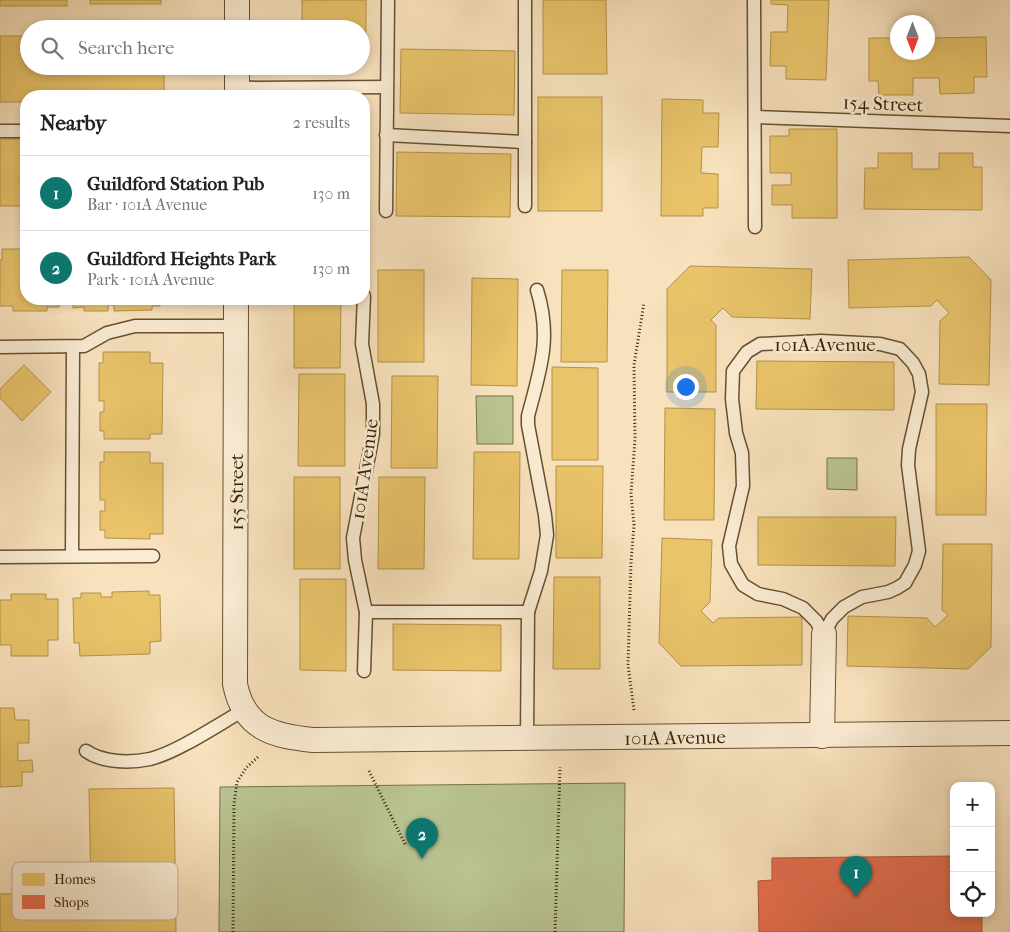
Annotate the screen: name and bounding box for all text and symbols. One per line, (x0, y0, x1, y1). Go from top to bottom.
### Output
north arrow (890, 15, 935, 60)
search box (20, 20, 370, 75)
icon: search (38, 34, 66, 62)
text: Search here (78, 37, 174, 59)
street label: 154 Street (842, 92, 924, 116)
text: Nearby (40, 111, 106, 135)
text: 2 results (293, 113, 350, 132)
text: Guildford Station Pub (87, 173, 264, 195)
text: 1 (53, 184, 59, 203)
text: 130 m (312, 184, 350, 203)
text: Bar · 101A Avenue (87, 195, 207, 214)
text: Guildford Heights Park (87, 248, 276, 270)
text: 2 (52, 259, 60, 278)
text: 130 m (312, 259, 350, 278)
text: Park · 101A Avenue (87, 270, 214, 289)
street label: 101A Avenue (774, 334, 876, 356)
your location (673, 374, 699, 400)
street label: 101A Avenue (347, 417, 383, 521)
street label: 155 Street (226, 453, 248, 531)
street label: 101A Avenue (624, 726, 726, 750)
map controls (950, 782, 995, 917)
button: + (950, 782, 995, 827)
pin: 2 (406, 818, 438, 859)
button: − (950, 827, 995, 872)
pin: 1 (840, 856, 872, 897)
legend (12, 862, 178, 920)
text: Homes (54, 871, 96, 888)
button: locate (950, 872, 995, 917)
text: Shops (54, 894, 89, 911)

